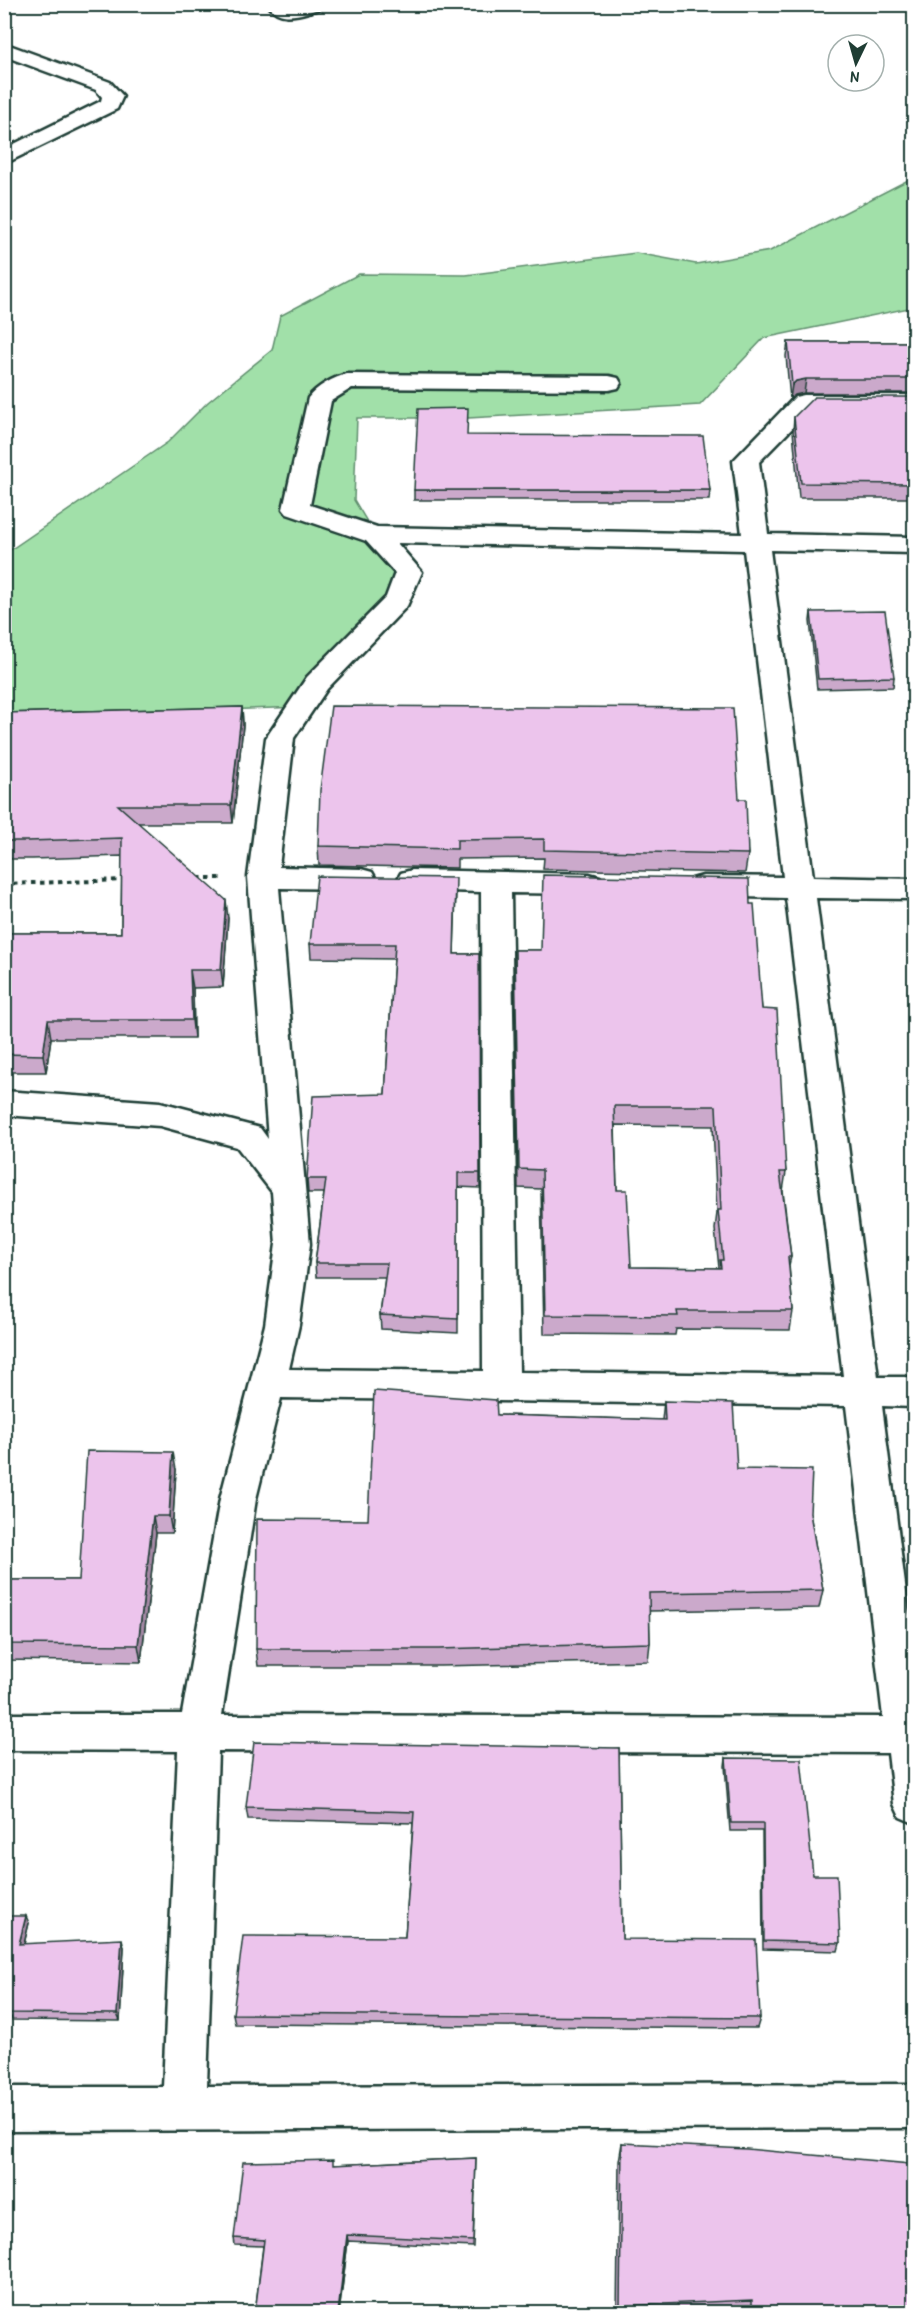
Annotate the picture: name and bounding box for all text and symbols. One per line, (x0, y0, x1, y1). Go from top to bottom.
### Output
north arrow (826, 33, 886, 93)
text: N (849, 67, 860, 89)

